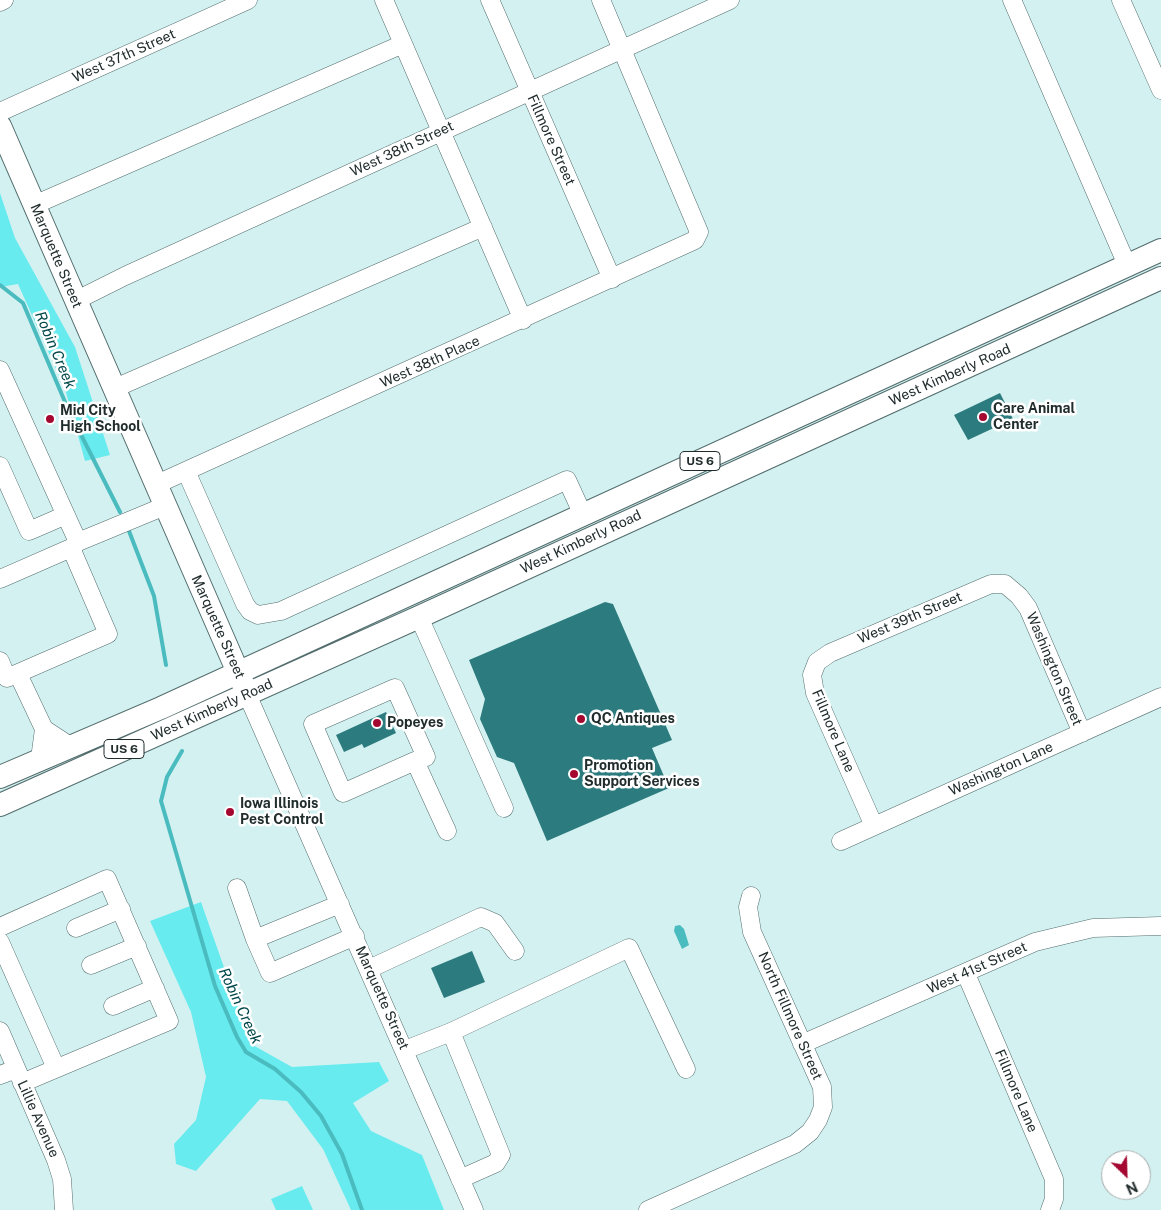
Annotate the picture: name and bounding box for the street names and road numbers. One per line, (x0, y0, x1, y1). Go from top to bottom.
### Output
street label: West 37th Street (70, 26, 178, 86)
street label: Fillmore Street (523, 92, 579, 188)
street label: West 38th Street (348, 118, 456, 180)
street label: Marquette Street (26, 201, 86, 311)
street label: West 38th Place (378, 332, 482, 392)
street label: West Kimberly Road (887, 341, 1013, 409)
road number: US 6 (680, 452, 720, 471)
street label: West Kimberly Road (518, 507, 644, 577)
street label: Marquette Street (188, 573, 248, 681)
street label: West 39th Street (855, 588, 965, 648)
street label: Washington Street (1023, 610, 1085, 728)
street label: West Kimberly Road (149, 676, 275, 744)
street label: Fillmore Lane (808, 687, 858, 775)
street label: Washington Lane (946, 739, 1056, 799)
road number: US 6 (104, 740, 144, 759)
street label: West 41st Street (924, 938, 1030, 998)
street label: Marquette Street (352, 944, 412, 1052)
street label: North Fillmore Street (754, 949, 826, 1083)
street label: Fillmore Lane (991, 1047, 1041, 1135)
street label: Lillie Avenue (14, 1078, 62, 1160)

